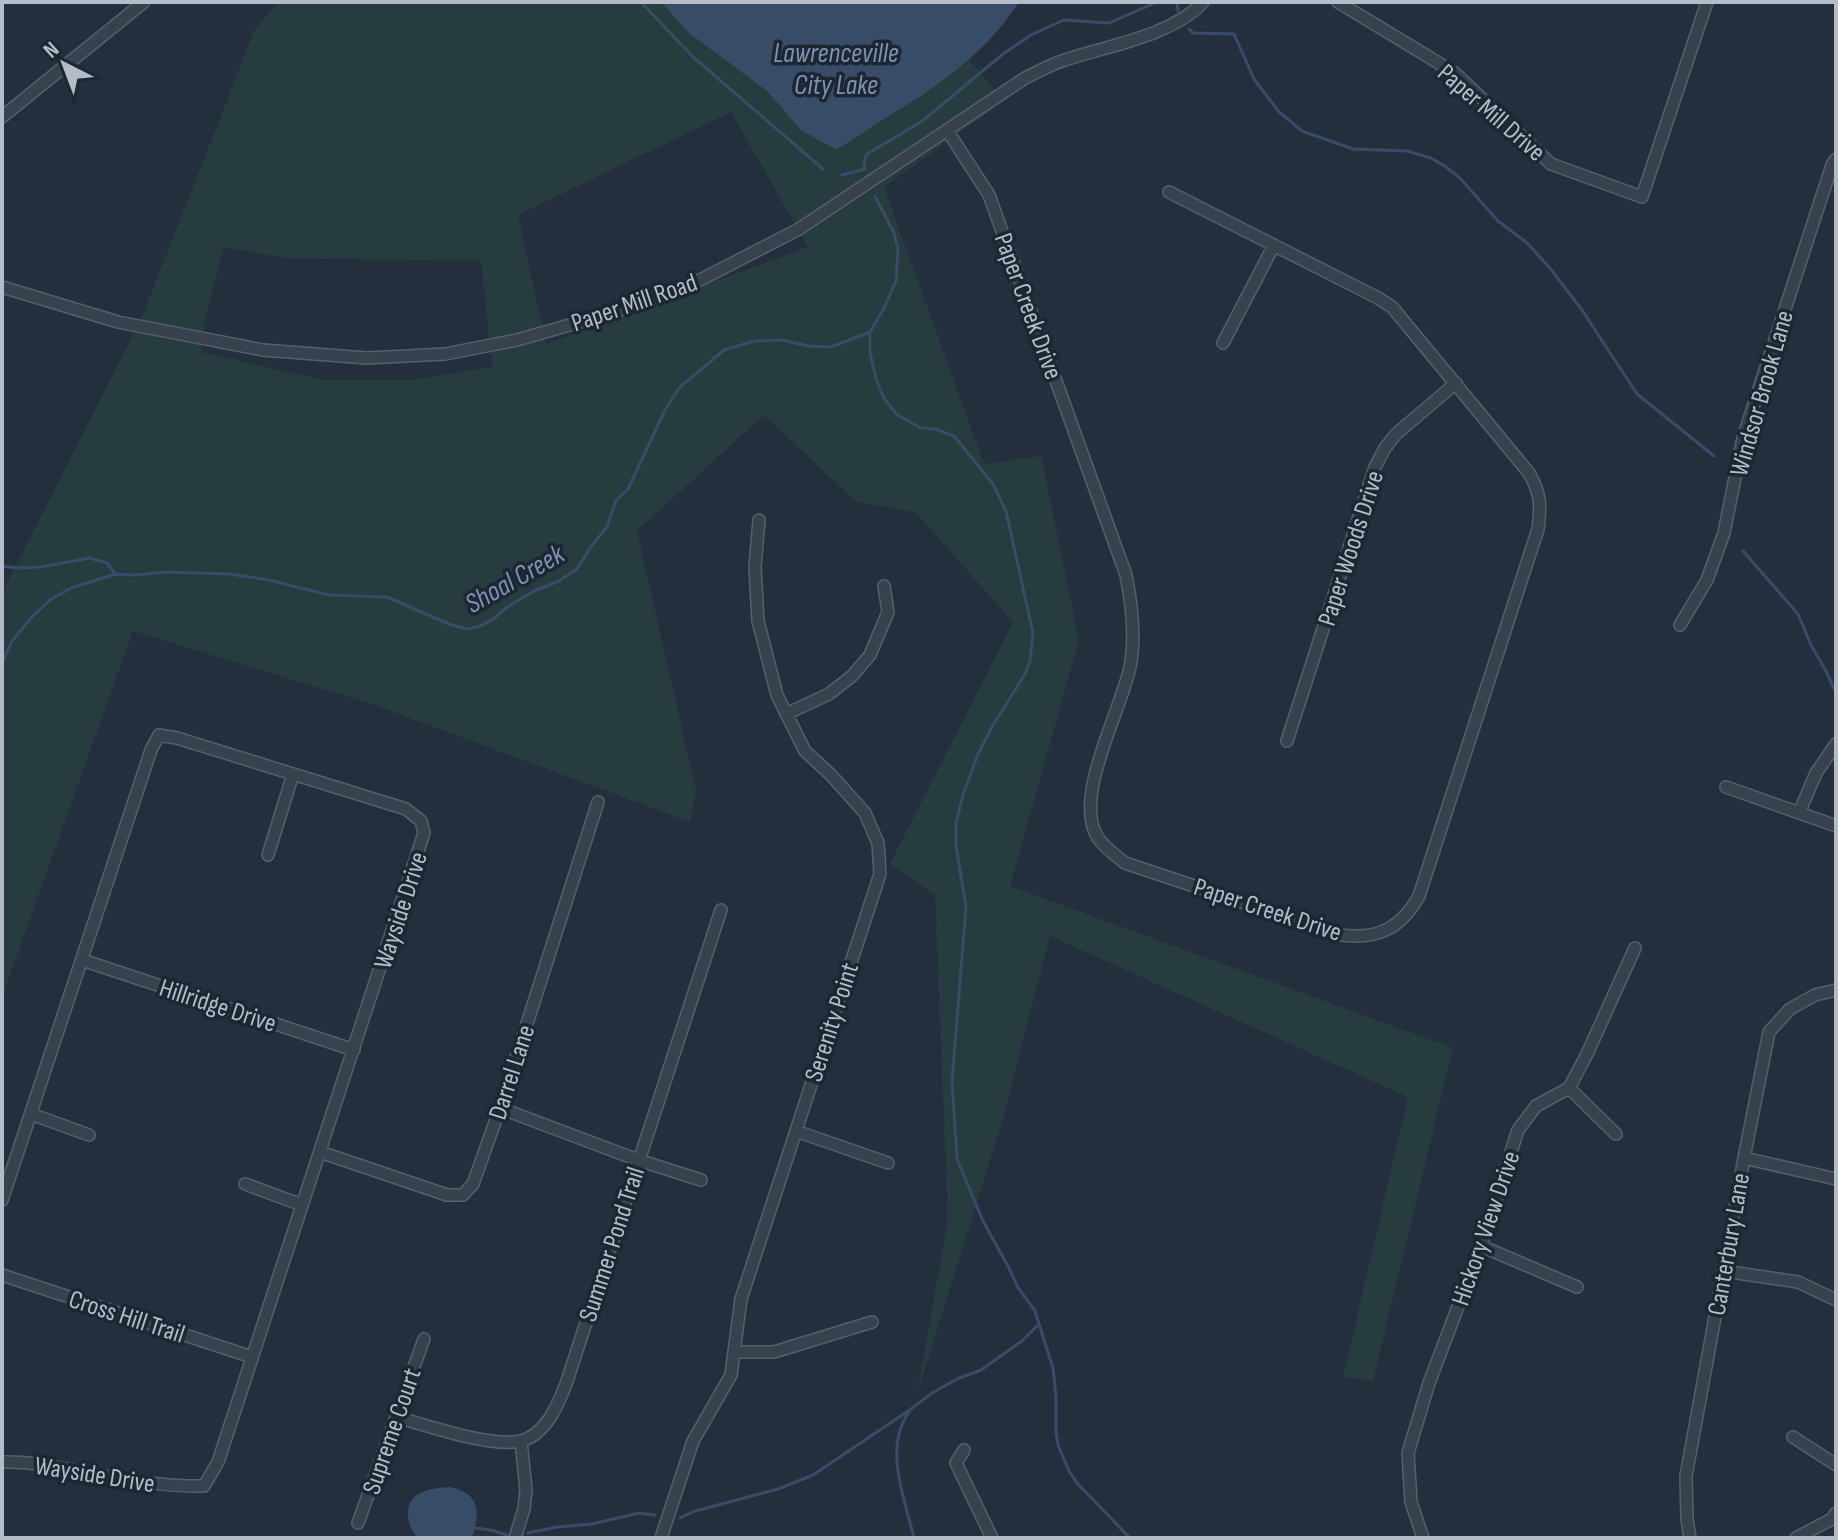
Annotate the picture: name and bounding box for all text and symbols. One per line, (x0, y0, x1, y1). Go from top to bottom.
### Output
north arrow (24, 24, 104, 104)
text: N (38, 36, 65, 64)
water label: Lawrenceville City Lake (773, 37, 899, 102)
street label: Paper Mill Drive (1431, 58, 1551, 168)
street label: Paper Creek Drive (987, 229, 1068, 384)
street label: Paper Mill Road (568, 267, 701, 339)
street label: Windsor Brook Lane (1724, 307, 1801, 480)
street label: Paper Woods Drive (1312, 467, 1391, 630)
water label: Shoal Creek (459, 537, 571, 621)
street label: Wayside Drive (368, 848, 435, 973)
street label: Paper Creek Drive (1190, 872, 1345, 949)
street label: Serenity Point (799, 959, 866, 1086)
street label: Hillridge Drive (155, 973, 280, 1040)
street label: Darrel Lane (483, 1021, 542, 1124)
street label: Hickory View Drive (1445, 1147, 1527, 1310)
street label: Summer Pond Trail (573, 1163, 652, 1326)
street label: Canterbury Lane (1702, 1171, 1757, 1318)
street label: Cross Hill Trail (65, 1284, 188, 1351)
street label: Supreme Court (356, 1364, 428, 1499)
street label: Wayside Drive (33, 1451, 157, 1500)

